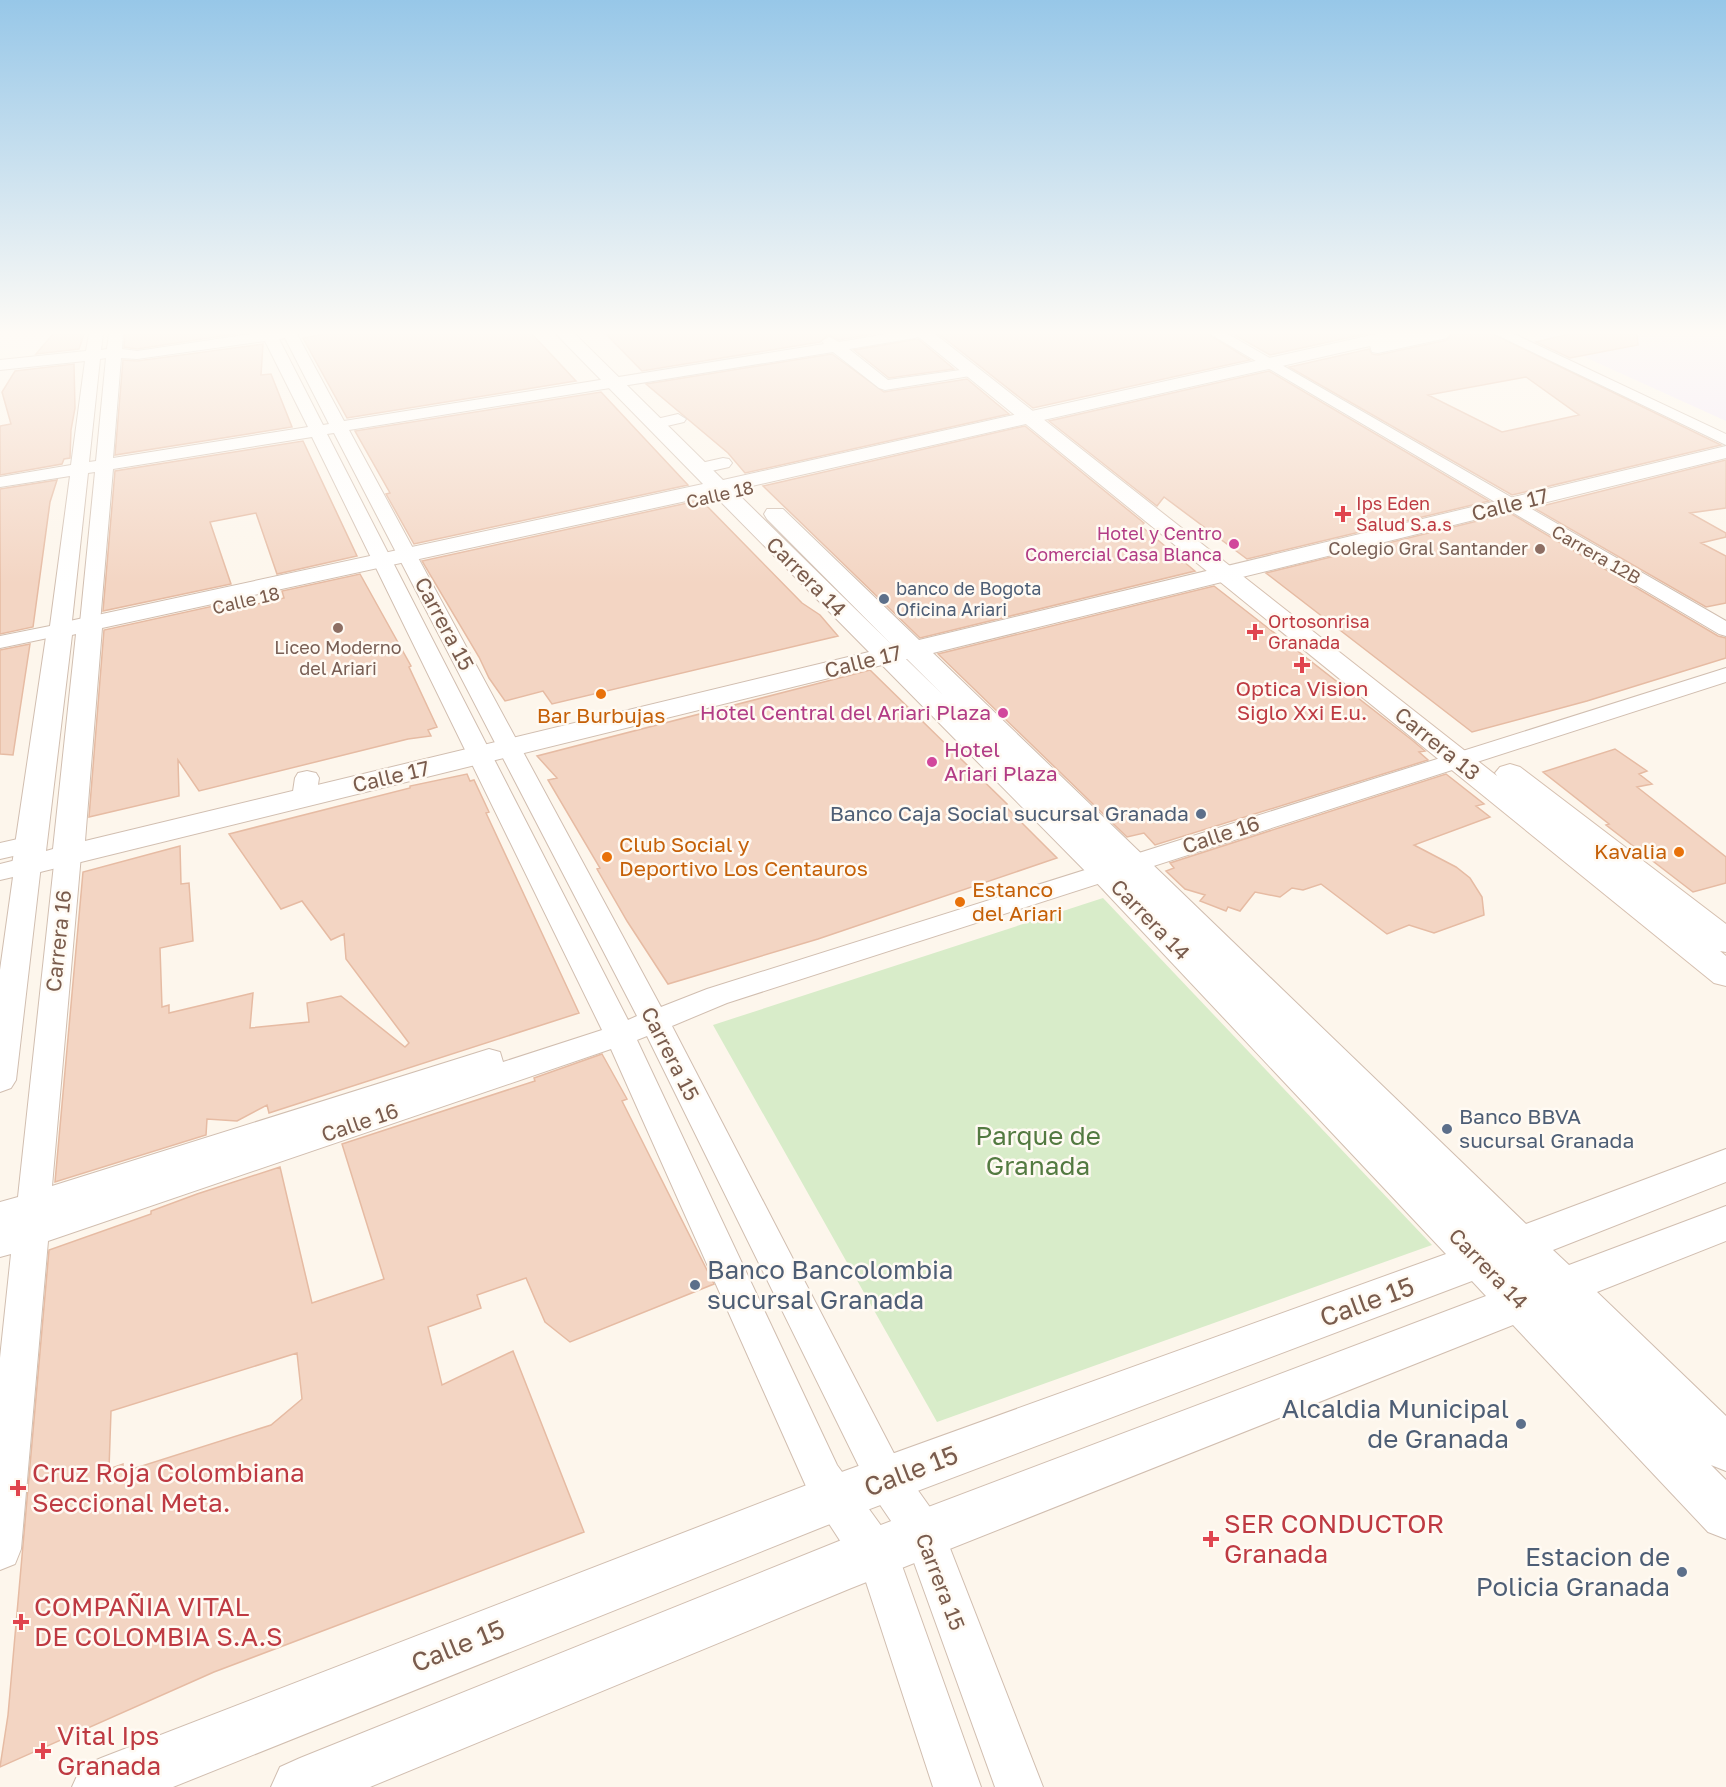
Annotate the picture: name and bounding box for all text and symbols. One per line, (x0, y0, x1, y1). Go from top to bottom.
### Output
street label: Calle 18 (684, 476, 756, 512)
street label: Calle 17 (1469, 482, 1551, 526)
place label: Ips Eden Salud S.a.s (1356, 492, 1452, 535)
marker: Ips Eden Salud S.a.s (1334, 505, 1352, 523)
street label: Carrera 12B (1548, 520, 1645, 589)
place label: Hotel y Centro Comercial Casa Blanca (1025, 522, 1222, 565)
street label: Carrera 14 (761, 531, 852, 622)
marker: Hotel y Centro Comercial Casa Blanca (1227, 537, 1241, 551)
place label: Colegio Gral Santander (1328, 537, 1528, 559)
marker: Colegio Gral Santander (1533, 542, 1547, 556)
street label: Carrera 15 (409, 572, 480, 675)
place label: banco de Bogota Oficina Ariari (896, 577, 1042, 620)
street label: Calle 18 (210, 582, 282, 618)
marker: banco de Bogota Oficina Ariari (877, 592, 891, 606)
place label: Ortosonrisa Granada (1268, 610, 1370, 653)
marker: Liceo Moderno del Ariari (331, 621, 345, 635)
marker: Ortosonrisa Granada (1246, 623, 1264, 641)
place label: Liceo Moderno del Ariari (274, 636, 402, 679)
street label: Calle 17 (822, 639, 904, 683)
marker: Optica Vision Siglo Xxi E.u. (1293, 656, 1311, 674)
place label: Optica Vision Siglo Xxi E.u. (1235, 675, 1369, 725)
marker: Bar Burbujas (594, 687, 608, 701)
place label: Hotel Central del Ariari Plaza (700, 699, 991, 725)
street label: Carrera 13 (1390, 701, 1485, 785)
place label: Bar Burbujas (537, 702, 665, 728)
marker: Hotel Central del Ariari Plaza (996, 706, 1010, 720)
place label: Hotel Ariari Plaza (944, 736, 1058, 786)
street label: Calle 17 (350, 755, 432, 797)
marker: Hotel Ariari Plaza (925, 755, 939, 769)
place label: Banco Caja Social sucursal Granada (830, 800, 1189, 826)
marker: Banco Caja Social sucursal Granada (1194, 807, 1208, 821)
street label: Calle 16 (1179, 809, 1263, 859)
place label: Club Social y Deportivo Los Centauros (619, 831, 868, 881)
place label: Kavalia (1594, 838, 1667, 864)
marker: Kavalia (1672, 845, 1686, 859)
marker: Club Social y Deportivo Los Centauros (600, 850, 614, 864)
street label: Carrera 14 (1106, 873, 1196, 965)
place label: Estanco del Ariari (972, 876, 1063, 926)
street label: Carrera 16 (40, 889, 76, 993)
marker: Estanco del Ariari (953, 895, 967, 909)
street label: Carrera 15 (636, 1002, 706, 1105)
street label: Calle 16 (318, 1097, 402, 1147)
place label: Banco BBVA sucursal Granada (1459, 1103, 1634, 1153)
park label: Parque de Granada (975, 1120, 1101, 1181)
marker: Banco BBVA sucursal Granada (1440, 1122, 1454, 1136)
street label: Carrera 14 (1444, 1222, 1534, 1314)
place label: Banco Bancolombia sucursal Granada (707, 1254, 954, 1315)
street label: Calle 15 (1315, 1270, 1418, 1333)
marker: Banco Bancolombia sucursal Granada (688, 1278, 702, 1292)
place label: Alcaldia Municipal de Granada (1282, 1393, 1509, 1454)
marker: Alcaldia Municipal de Granada (1514, 1417, 1528, 1431)
street label: Calle 15 (860, 1438, 962, 1503)
place label: Cruz Roja Colombiana Seccional Meta. (32, 1457, 305, 1518)
marker: Cruz Roja Colombiana Seccional Meta. (9, 1479, 27, 1497)
place label: SER CONDUCTOR Granada (1224, 1508, 1444, 1569)
street label: Carrera 15 (911, 1529, 971, 1634)
marker: SER CONDUCTOR Granada (1202, 1530, 1220, 1548)
place label: Estacion de Policia Granada (1476, 1541, 1670, 1602)
marker: Estacion de Policia Granada (1675, 1565, 1689, 1579)
place label: COMPAÑIA VITAL DE COLOMBIA S.A.S (34, 1591, 283, 1652)
marker: COMPAÑIA VITAL DE COLOMBIA S.A.S (12, 1613, 30, 1631)
street label: Calle 15 (407, 1613, 509, 1678)
place label: Vital Ips Granada (57, 1720, 161, 1781)
marker: Vital Ips Granada (34, 1742, 52, 1760)

